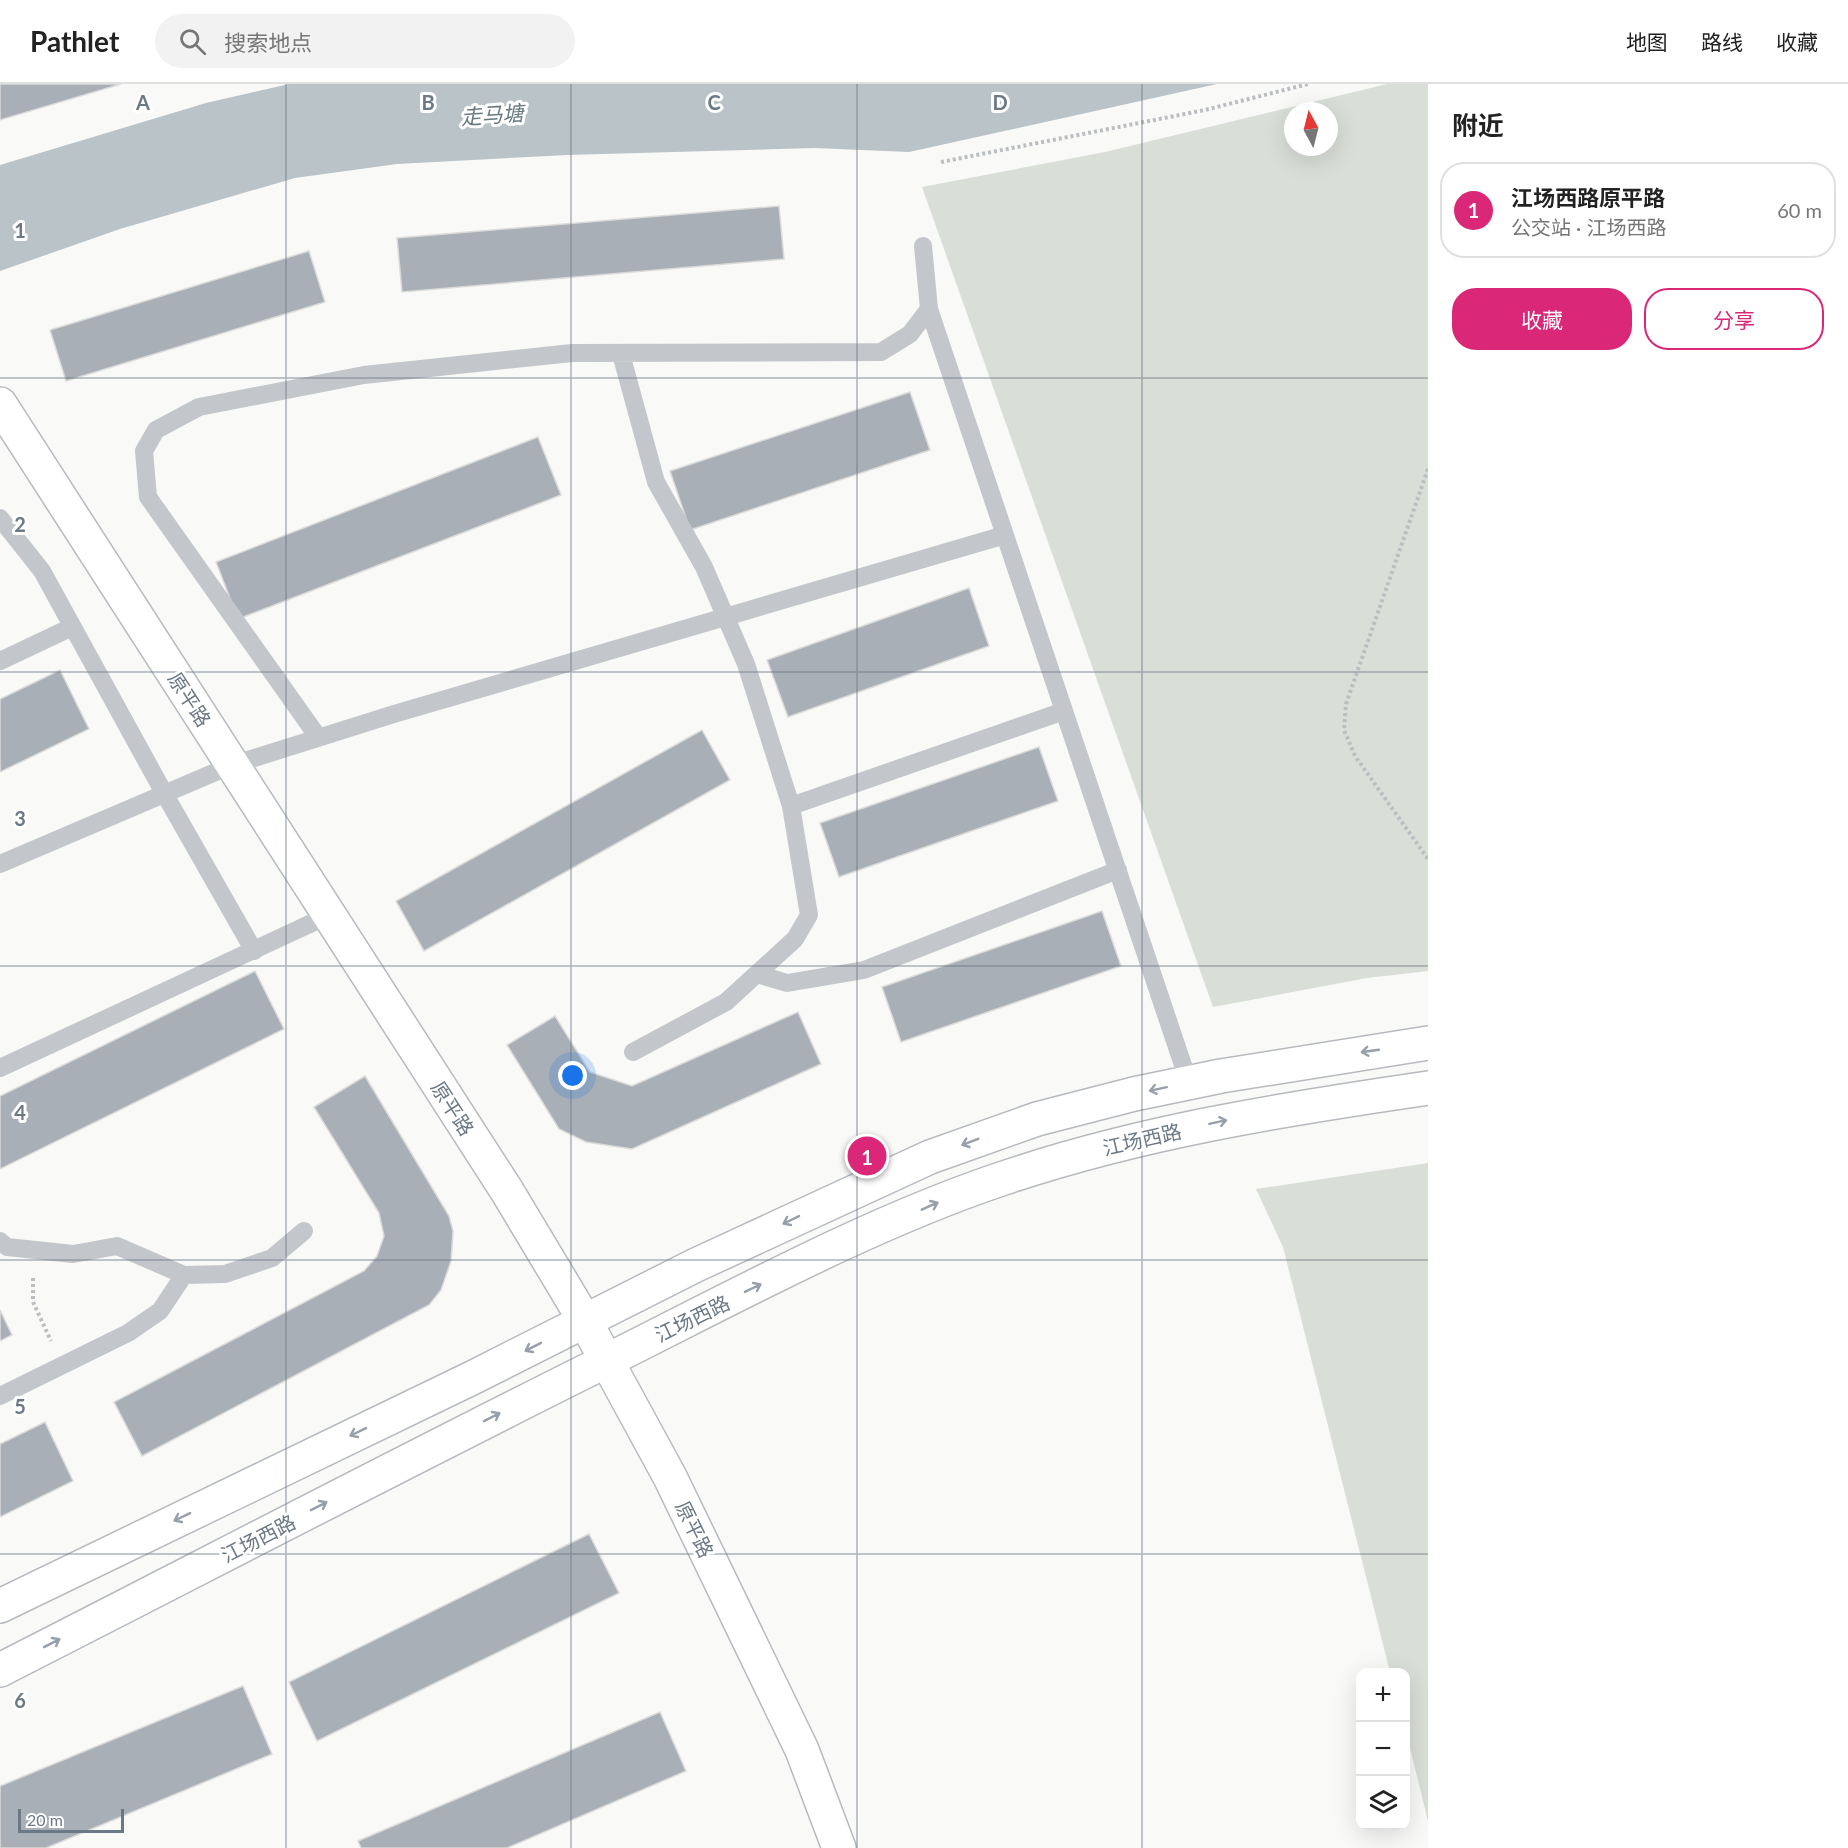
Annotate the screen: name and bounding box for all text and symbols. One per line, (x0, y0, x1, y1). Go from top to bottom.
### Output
search box (155, 14, 575, 68)
text: Pathlet (30, 24, 119, 58)
icon: search (176, 25, 209, 58)
text: 搜索地点 (224, 29, 312, 56)
text: 地图 (1626, 29, 1668, 54)
text: 路线 (1701, 29, 1743, 54)
text: 收藏 (1776, 29, 1818, 54)
text: A (135, 90, 150, 114)
text: B (421, 90, 435, 114)
text: C (707, 90, 721, 114)
text: D (992, 90, 1008, 114)
water label: 走马塘 (460, 99, 527, 129)
north arrow (1284, 102, 1338, 156)
text: 附近 (1452, 109, 1504, 141)
text: 江场西路原平路 (1511, 184, 1665, 211)
text: 1 (1468, 198, 1479, 222)
text: 60 m (1777, 198, 1822, 222)
text: 公交站 · 江场西路 (1511, 215, 1666, 239)
text: 1 (14, 218, 26, 242)
button: 收藏 (1452, 288, 1632, 350)
button: 分享 (1644, 288, 1824, 350)
text: 2 (14, 512, 26, 536)
street label: 原平路 (164, 667, 216, 731)
text: 3 (14, 806, 26, 830)
one-way arrow (1361, 1046, 1380, 1057)
your location (558, 1061, 587, 1090)
street label: 原平路 (427, 1076, 479, 1140)
one-way arrow (1148, 1084, 1168, 1095)
text: 4 (14, 1100, 26, 1124)
one-way arrow (1208, 1116, 1227, 1128)
street label: 江场西路 (1100, 1118, 1184, 1160)
pin: 1 (848, 1134, 886, 1178)
one-way arrow (961, 1137, 980, 1148)
one-way arrow (920, 1200, 939, 1211)
one-way arrow (783, 1214, 801, 1226)
one-way arrow (744, 1281, 762, 1293)
street label: 江场西路 (651, 1290, 733, 1346)
one-way arrow (525, 1341, 542, 1353)
text: 5 (14, 1394, 26, 1418)
one-way arrow (483, 1411, 501, 1423)
one-way arrow (349, 1427, 367, 1439)
street label: 原平路 (671, 1497, 719, 1561)
one-way arrow (310, 1500, 328, 1512)
street label: 江场西路 (217, 1509, 299, 1567)
one-way arrow (174, 1511, 191, 1523)
one-way arrow (43, 1637, 61, 1649)
map controls (1356, 1668, 1410, 1830)
button: + (1356, 1668, 1410, 1722)
text: 6 (14, 1688, 26, 1712)
button: − (1356, 1722, 1410, 1776)
button: layers (1356, 1776, 1410, 1830)
scale bar (18, 1806, 124, 1834)
text: 20 m (27, 1810, 63, 1829)

